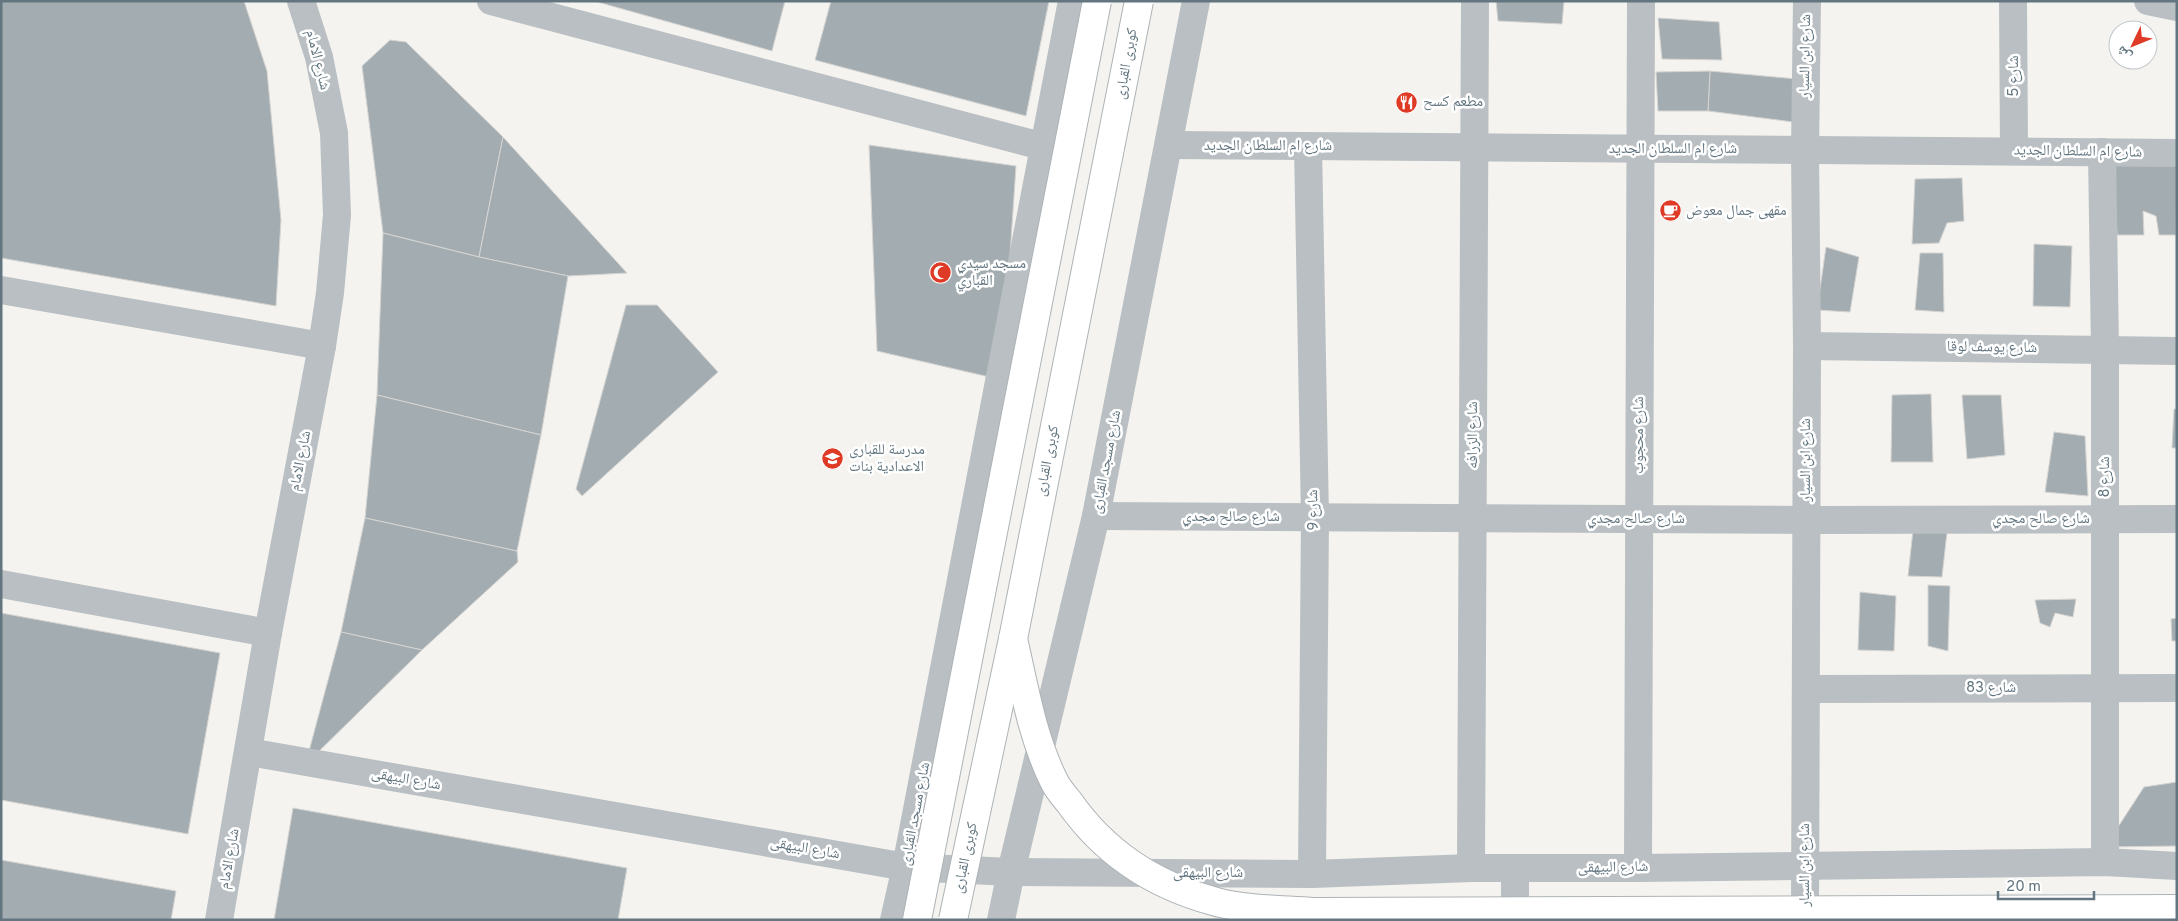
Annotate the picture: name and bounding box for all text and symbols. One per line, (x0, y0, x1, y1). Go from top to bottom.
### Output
street label: شارع ابن السيار (1796, 14, 1816, 99)
north arrow (2108, 20, 2158, 70)
street label: كوبرى القبارى (1111, 27, 1143, 101)
street label: شارع الامام (300, 28, 334, 92)
text: ش (2113, 42, 2136, 64)
street label: شارع 5 (2005, 55, 2024, 97)
restaurant icon: مطعم كسح (1395, 90, 1419, 114)
place label: مطعم كسح (1423, 93, 1483, 112)
street label: شارع ام السلطان الجديد (1204, 137, 1332, 156)
street label: شارع ام السلطان الجديد (1609, 140, 1737, 159)
street label: شارع ام السلطان الجديد (2014, 141, 2143, 163)
cafe icon: مقهى جمال معوض (1658, 199, 1682, 223)
place label: مقهى جمال معوض (1686, 202, 1787, 221)
place label: مسجد سيدي القباري (957, 255, 1026, 291)
mosque icon: مسجد سيدي القباري (929, 261, 953, 285)
street label: شارع يوسف لوقا (1947, 338, 2037, 358)
street label: شارع محجوب (1630, 396, 1649, 474)
street label: شارع الزرافه (1464, 401, 1483, 469)
street label: شارع مسجد القبارى (1088, 408, 1126, 515)
street label: شارع ابن السيار (1797, 418, 1816, 503)
street label: كوبرى القبارى (1032, 424, 1064, 498)
street label: شارع الامام (286, 429, 316, 493)
place label: مدرسة للقبارى الاعدادية بنات (849, 441, 925, 477)
school or university icon: مدرسة للقبارى الاعدادية بنات (821, 447, 845, 471)
street label: شارع 8 (2096, 456, 2115, 498)
street label: شارع 9 (1304, 489, 1324, 531)
street label: شارع صالح مجدي (1182, 508, 1280, 527)
street label: شارع صالح مجدي (1587, 510, 1685, 529)
street label: شارع صالح مجدي (1992, 510, 2090, 529)
street label: شارع 83 (1966, 679, 2016, 698)
street label: شارع مسجد القبارى (897, 760, 935, 867)
street label: شارع البيهقى (370, 765, 442, 795)
street label: كوبرى القبارى (949, 821, 983, 895)
street label: شارع ابن السيار (1796, 823, 1815, 908)
street label: شارع الامام (215, 827, 245, 891)
street label: شارع البيهقى (769, 834, 841, 864)
street label: شارع البيهقى (1578, 858, 1648, 878)
street label: شارع البيهقى (1173, 864, 1243, 883)
scale bar (1998, 868, 2094, 900)
text: 20 m (2006, 878, 2041, 897)

